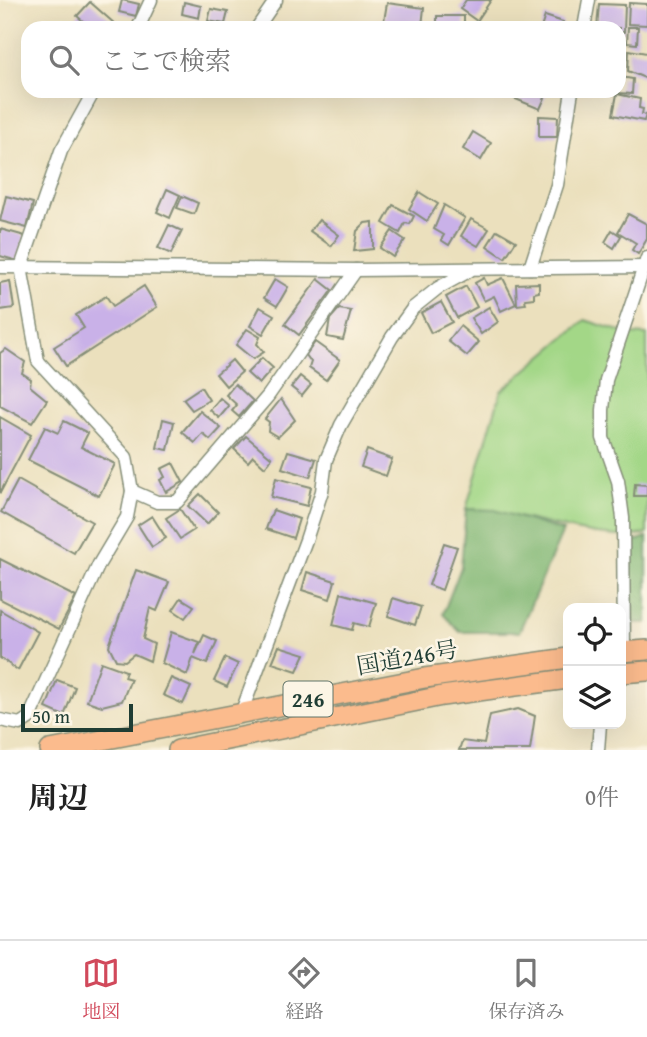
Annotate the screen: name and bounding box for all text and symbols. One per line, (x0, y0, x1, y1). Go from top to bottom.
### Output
search box (21, 21, 626, 98)
icon: search (45, 41, 83, 79)
text: ここで検索 (101, 41, 231, 80)
map controls (563, 603, 626, 729)
button: locate (563, 603, 626, 666)
street label: 国道246号 (354, 632, 460, 682)
button: layers (563, 666, 626, 729)
road number: 246 (284, 682, 332, 716)
scale bar (21, 701, 133, 733)
text: 50 m (32, 702, 70, 730)
text: 周辺 (28, 775, 88, 819)
text: 0件 (585, 780, 619, 813)
tab: 地図 (82, 954, 121, 1025)
tab: 経路 (285, 954, 324, 1025)
tab: 保存済み (488, 954, 565, 1025)

